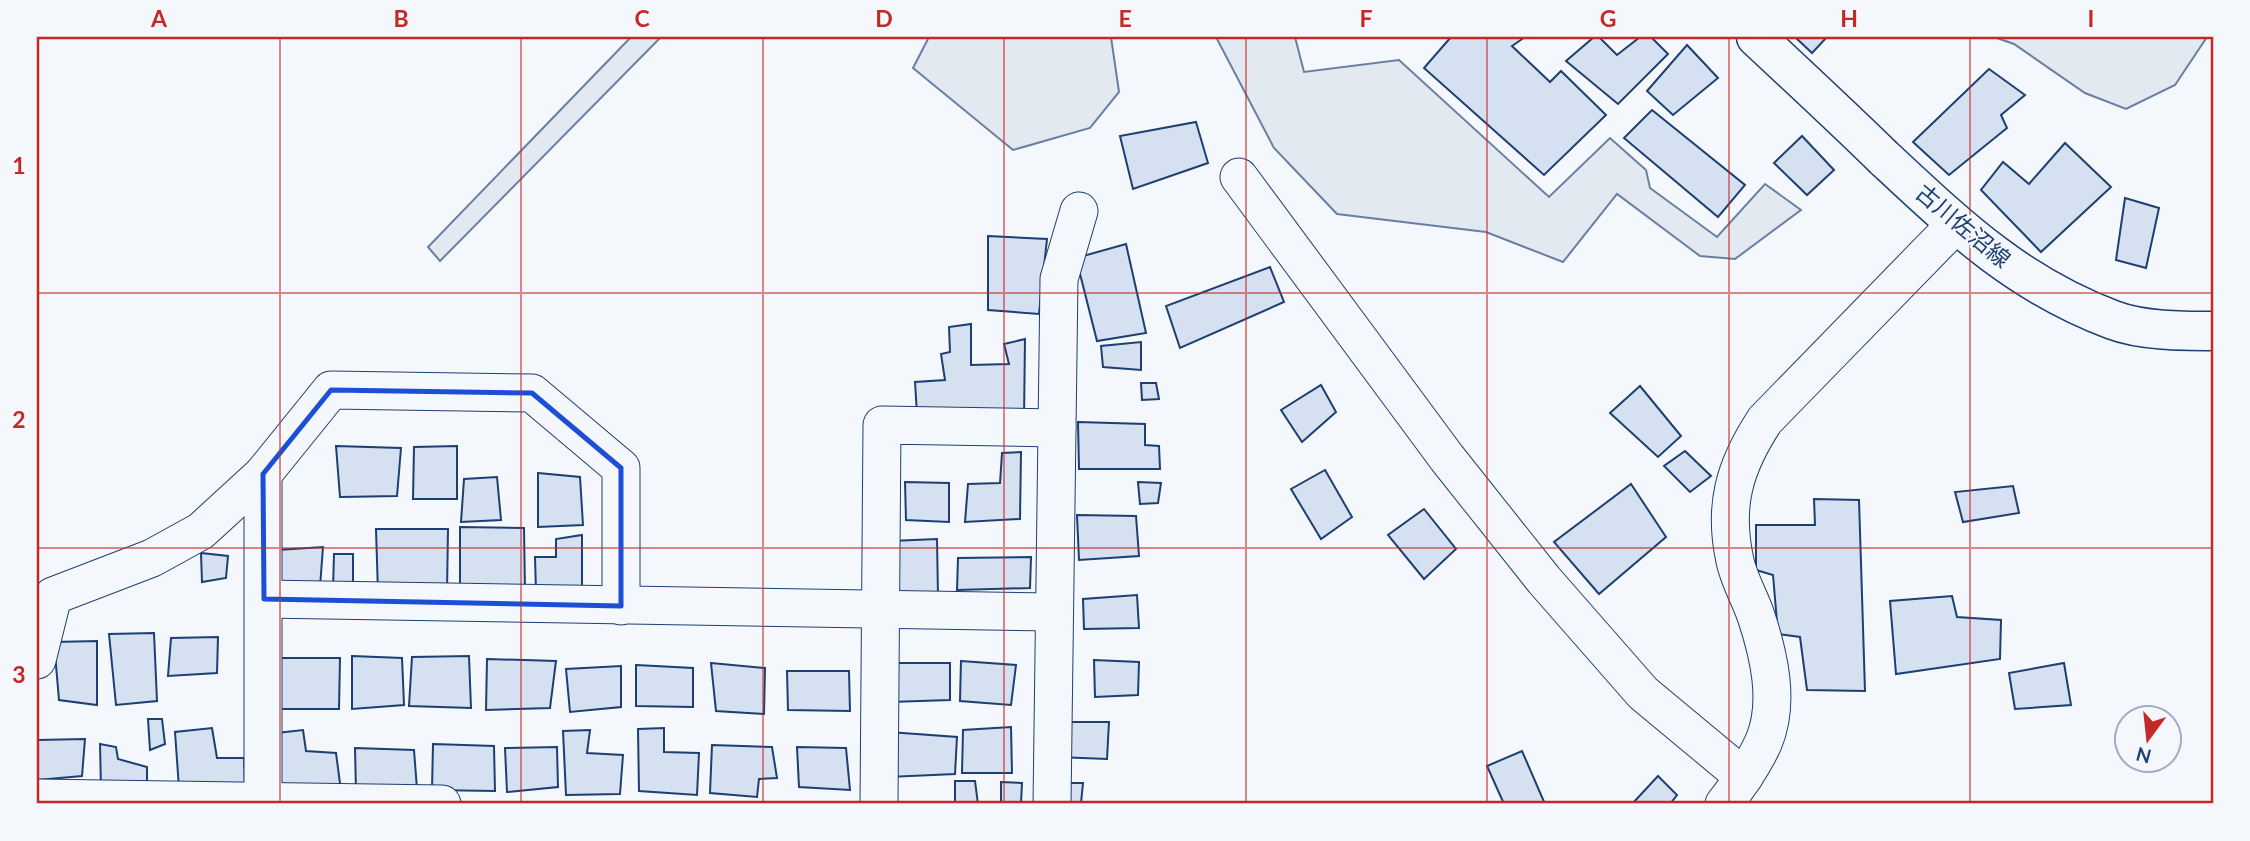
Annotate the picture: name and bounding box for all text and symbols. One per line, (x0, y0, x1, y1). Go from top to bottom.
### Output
text: A (150, 4, 168, 32)
text: B (393, 4, 409, 32)
text: C (634, 4, 650, 32)
text: D (875, 4, 893, 32)
text: E (1118, 4, 1132, 32)
text: F (1359, 4, 1373, 32)
text: G (1600, 4, 1616, 32)
text: H (1840, 4, 1858, 32)
text: I (2088, 4, 2094, 32)
text: 1 (12, 151, 26, 179)
street label: 古川佐沼線 (1911, 178, 2017, 273)
text: 2 (12, 405, 26, 433)
text: 3 (12, 660, 26, 688)
north arrow (2114, 704, 2184, 774)
text: N (2133, 743, 2154, 769)

